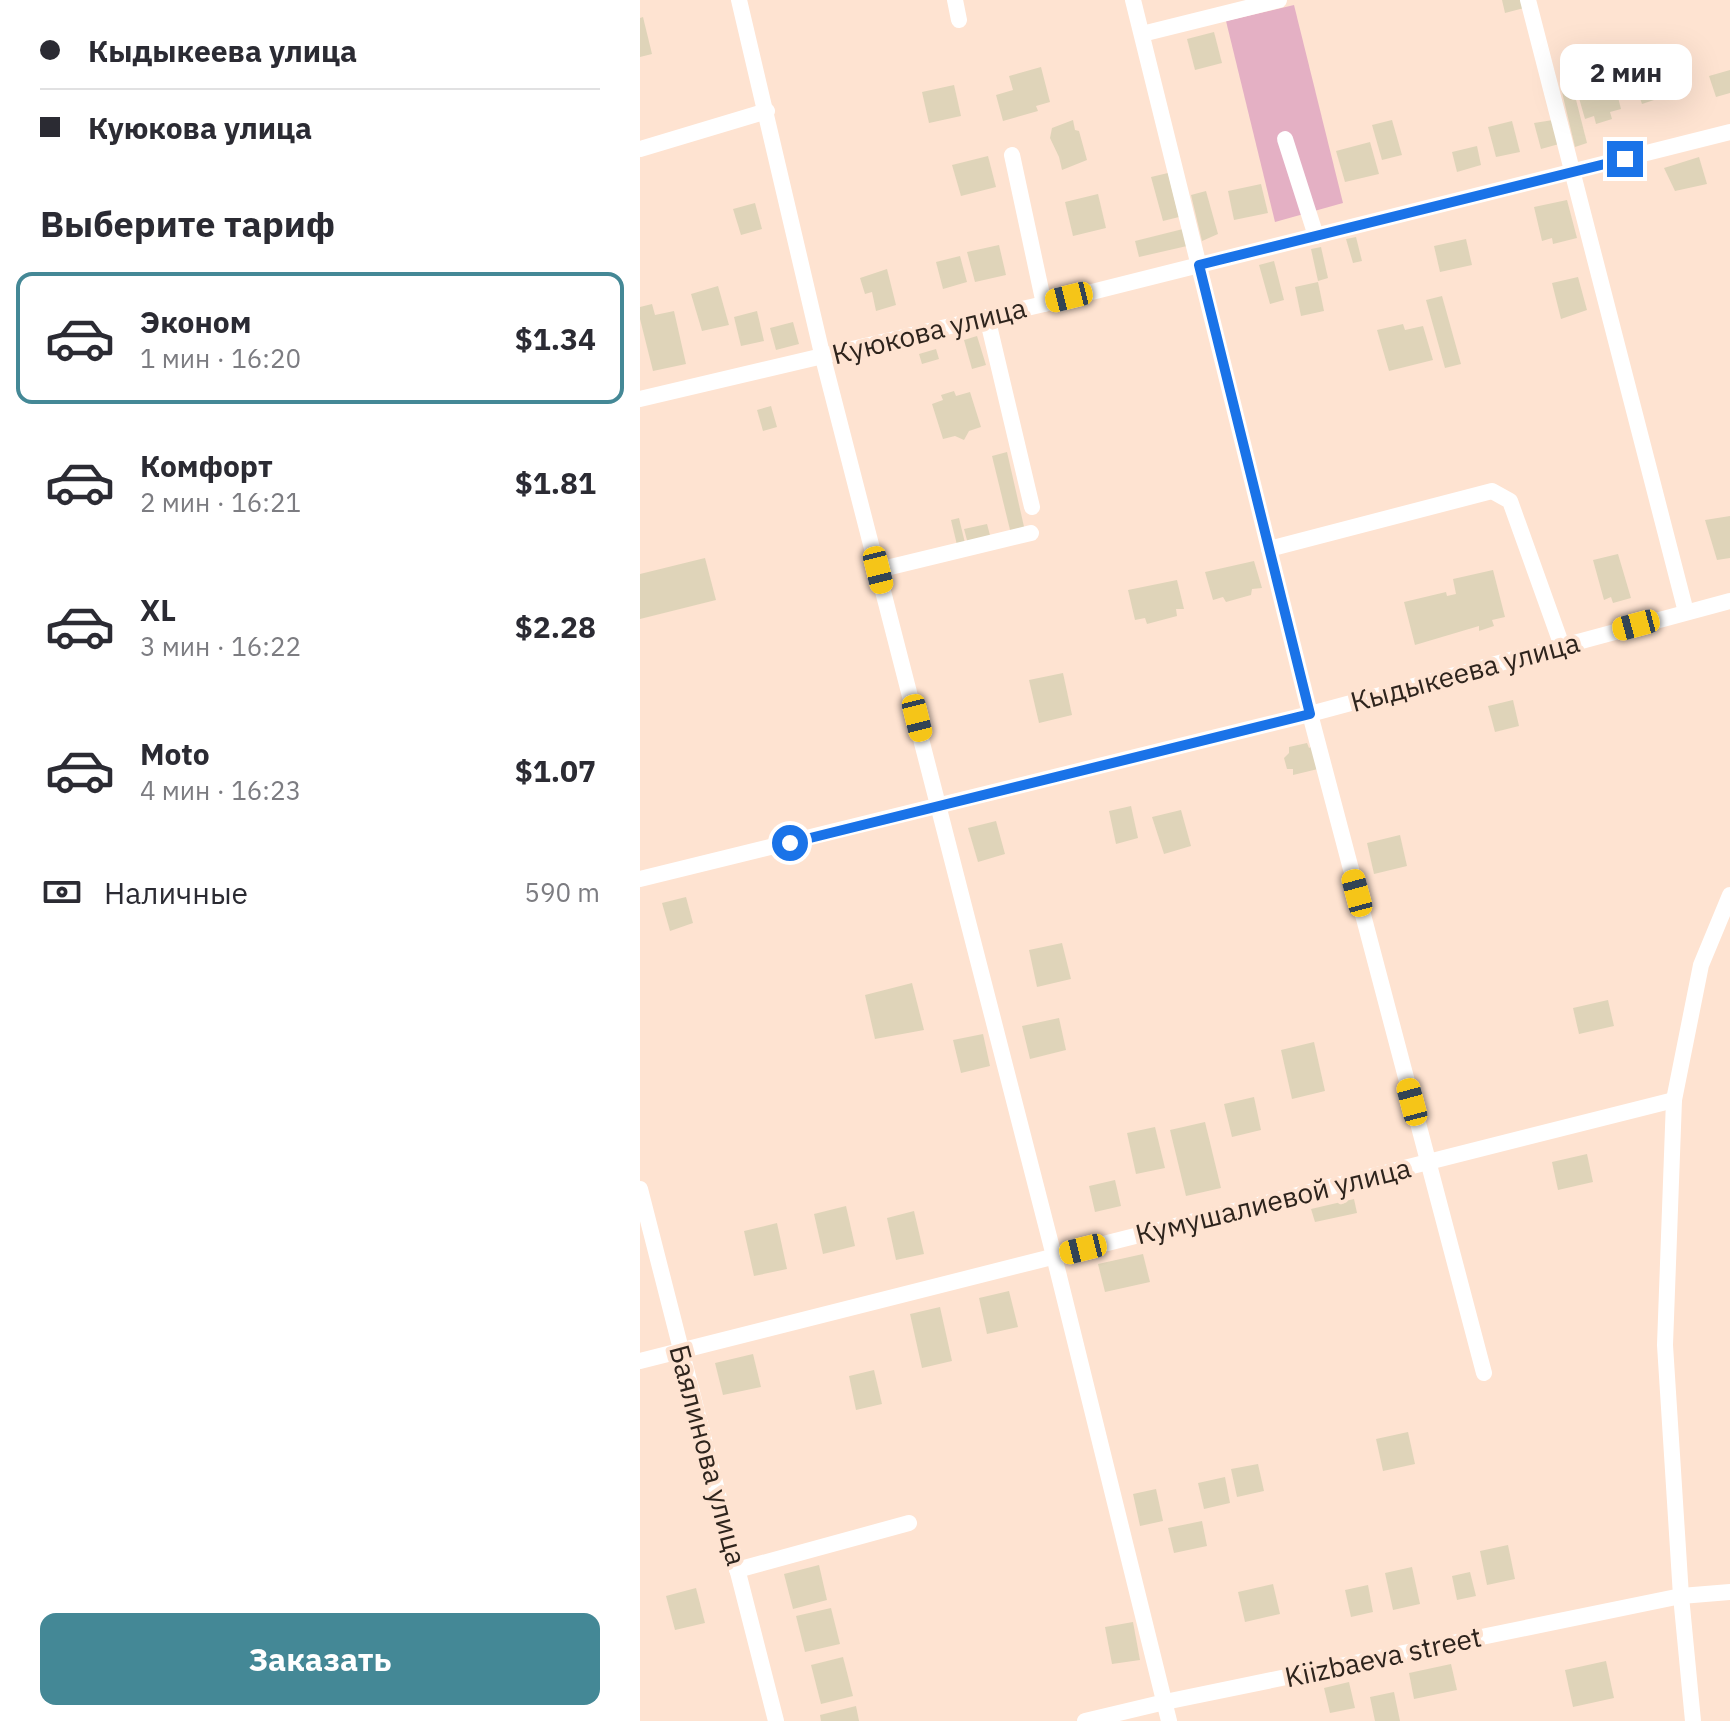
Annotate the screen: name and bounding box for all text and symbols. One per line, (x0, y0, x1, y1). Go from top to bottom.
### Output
text: Кыдыкеева улица (88, 31, 357, 70)
callout: 2 мин (1559, 43, 1691, 99)
text: 2 мин (1590, 55, 1662, 89)
text: Куюкова улица (88, 108, 312, 147)
route end (1607, 141, 1643, 177)
text: Выберите тариф (40, 200, 335, 247)
car (1043, 280, 1095, 314)
street label: Куюкова улица (828, 288, 1030, 373)
icon: car (44, 302, 116, 374)
text: Эконом (140, 302, 251, 341)
text: $1.34 (515, 319, 596, 358)
text: 1 мин · 16:20 (140, 341, 301, 375)
icon: car (44, 446, 116, 518)
text: Комфорт (140, 446, 273, 485)
text: $1.81 (515, 463, 596, 502)
text: 2 мин · 16:21 (140, 485, 301, 519)
car (861, 544, 895, 596)
icon: car (44, 590, 116, 662)
text: XL (140, 590, 176, 629)
text: $2.28 (515, 607, 596, 646)
car (1610, 607, 1662, 643)
street label: Кыдыкеева улица (1346, 623, 1584, 720)
text: 3 мин · 16:22 (140, 629, 301, 663)
car (900, 692, 934, 744)
icon: car (44, 734, 116, 806)
text: Moto (140, 734, 210, 773)
text: $1.07 (515, 751, 596, 790)
text: 4 мин · 16:23 (140, 773, 301, 807)
route start (772, 825, 808, 861)
car (1339, 867, 1375, 919)
icon: cash (40, 870, 84, 914)
text: Наличные (104, 873, 248, 912)
text: 590 m (524, 875, 600, 909)
car (1394, 1076, 1430, 1128)
street label: Кумушалиевой улица (1131, 1148, 1414, 1253)
car (1057, 1232, 1109, 1266)
street label: Баялинова улица (661, 1341, 756, 1569)
button: Заказать (40, 1613, 600, 1705)
street label: Kiizbaeva street (1281, 1618, 1485, 1695)

